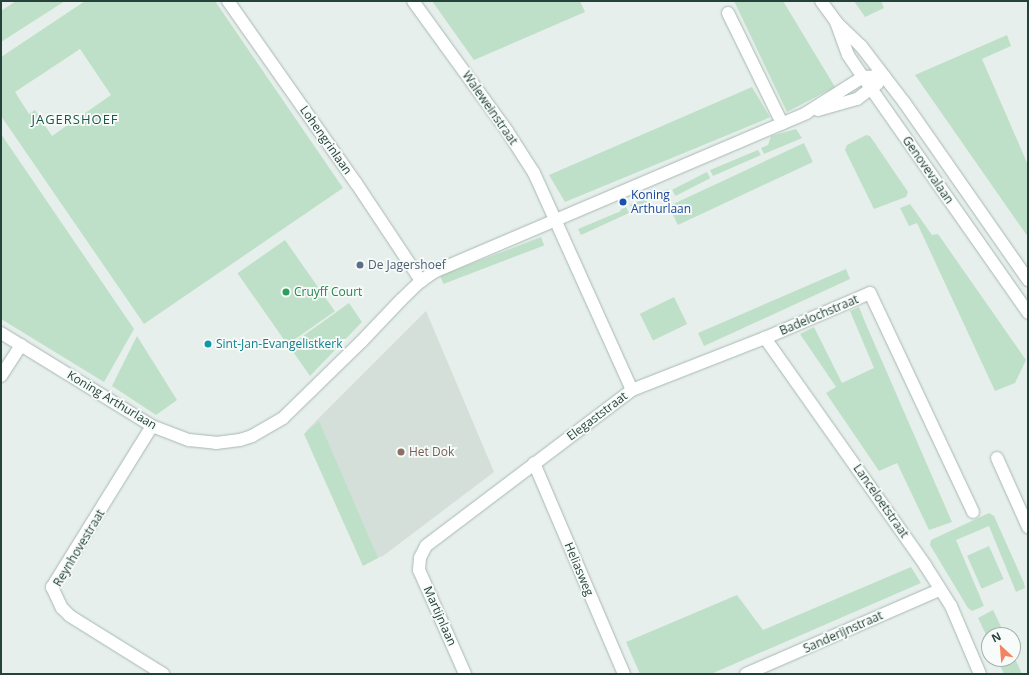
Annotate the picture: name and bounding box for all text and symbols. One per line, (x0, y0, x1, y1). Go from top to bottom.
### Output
street label: Waleweinstraat (459, 68, 521, 148)
street label: Lohengrinlaan (297, 103, 355, 177)
district label: JAGERSHOEF (31, 111, 119, 127)
street label: Genovevalaan (899, 133, 957, 207)
place label: Koning Arthurlaan (631, 188, 691, 216)
marker: Koning Arthurlaan (618, 197, 628, 207)
place label: De Jagershoef (368, 258, 446, 272)
marker: De Jagershoef (355, 260, 365, 270)
place label: Cruyff Court (294, 285, 362, 299)
marker: Cruyff Court (281, 287, 291, 297)
street label: Badelochstraat (777, 292, 861, 338)
place label: Sint-Jan-Evangelistkerk (216, 337, 342, 351)
marker: Sint-Jan-Evangelistkerk (203, 339, 213, 349)
street label: Koning Arthurlaan (65, 368, 159, 432)
street label: Elegaststraat (564, 389, 630, 443)
place label: Het Dok (409, 445, 454, 459)
marker: Het Dok (396, 447, 406, 457)
street label: Lanceloetstraat (850, 461, 912, 541)
street label: Reynhovestraat (50, 507, 108, 589)
street label: Heliasweg (561, 540, 597, 598)
street label: Martijnlaan (420, 584, 460, 648)
street label: Sanderijnstraat (801, 608, 885, 656)
north arrow (981, 627, 1021, 667)
text: N (989, 628, 1003, 645)

